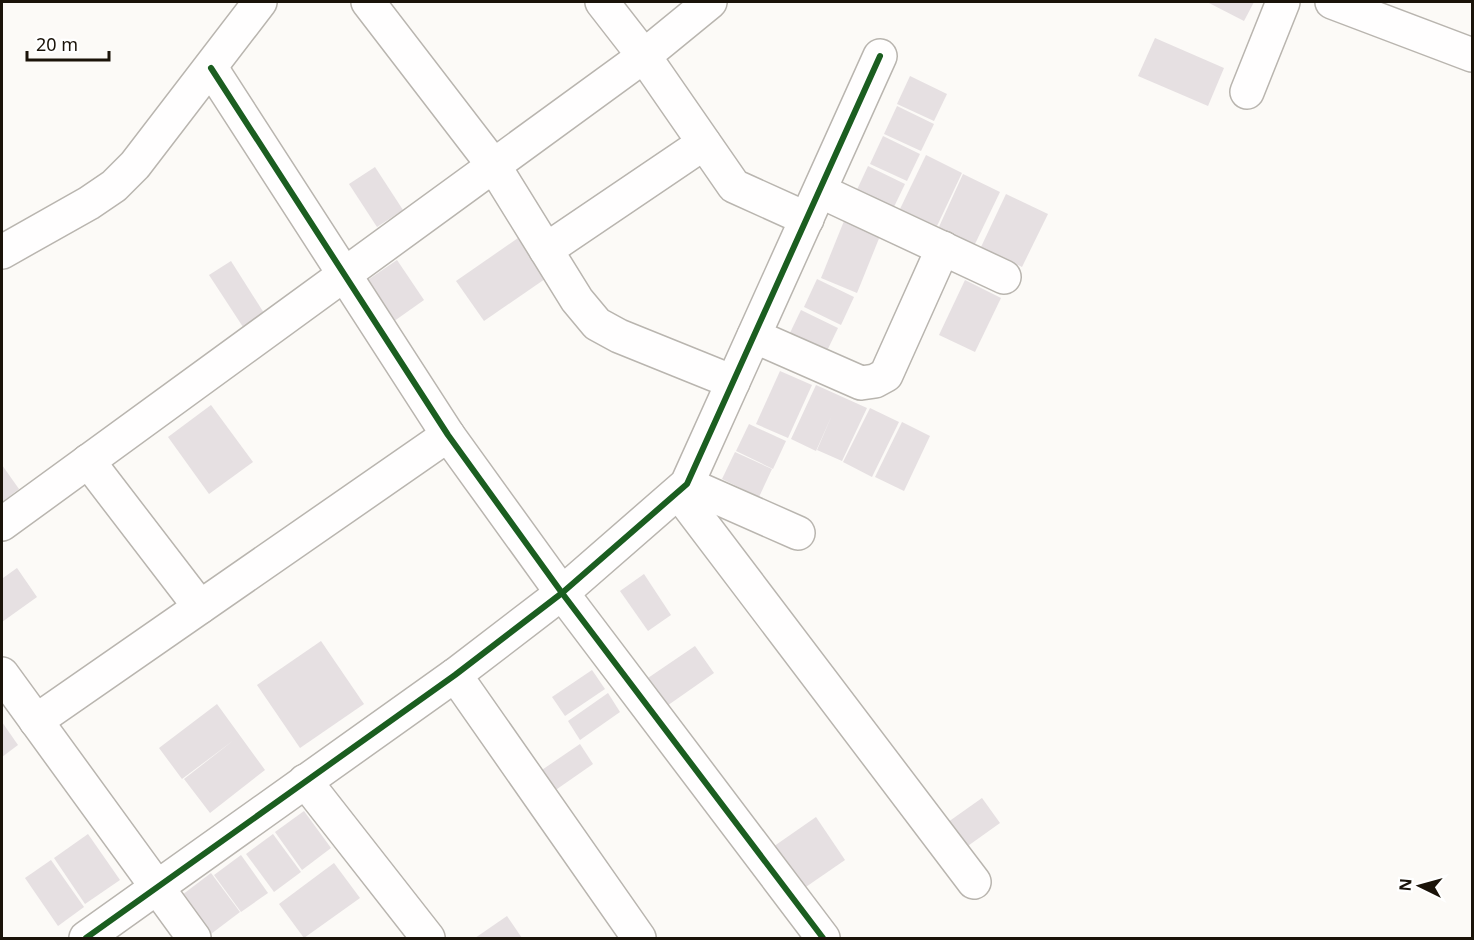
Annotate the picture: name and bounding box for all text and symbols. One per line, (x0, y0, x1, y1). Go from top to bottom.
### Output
scale bar (27, 24, 110, 62)
text: 20 m (36, 32, 78, 56)
north arrow (1390, 856, 1450, 916)
text: N (1394, 877, 1417, 892)

